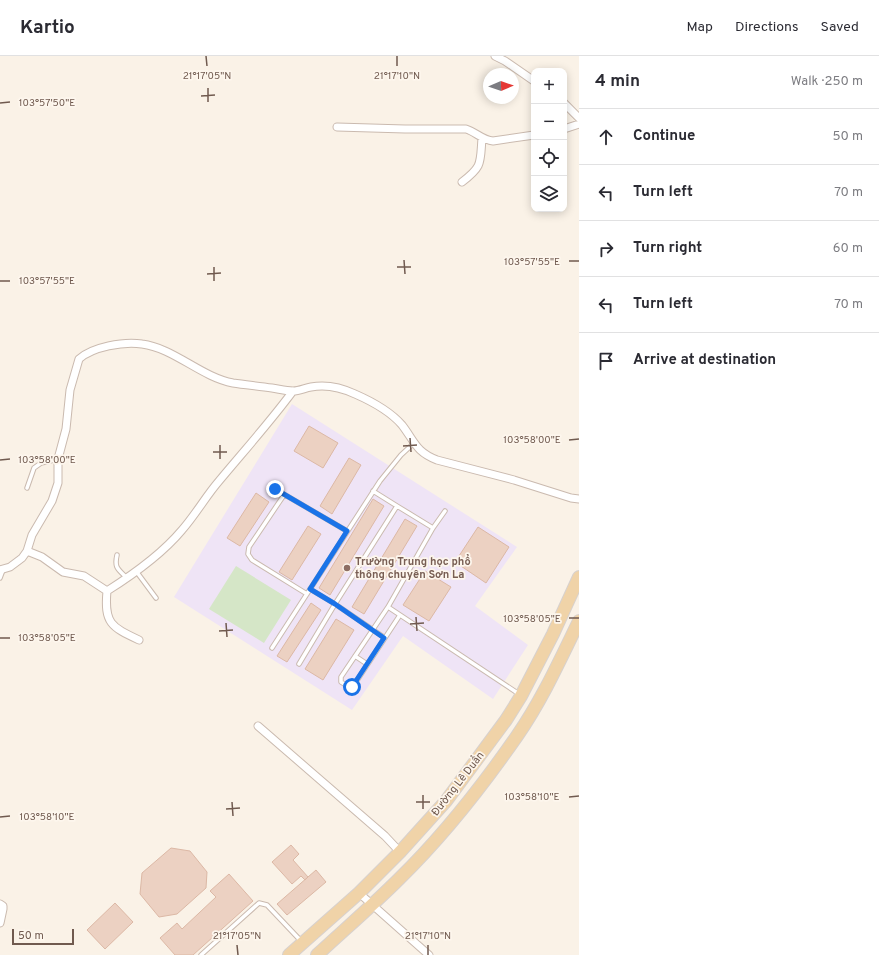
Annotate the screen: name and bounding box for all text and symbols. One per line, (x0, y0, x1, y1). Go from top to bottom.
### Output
text: Kartio (20, 16, 75, 40)
text: Map (687, 19, 713, 36)
text: Directions (735, 19, 799, 36)
text: Saved (821, 19, 859, 36)
north arrow (483, 68, 519, 104)
map controls (531, 68, 567, 212)
button: + (531, 68, 567, 104)
text: 21°17'05"N (183, 70, 231, 83)
text: 21°17'10"N (374, 70, 420, 83)
text: 4 min (595, 71, 640, 93)
text: Walk · 250 m (791, 74, 863, 90)
text: 103°57'50"E (19, 97, 75, 110)
button: − (531, 104, 567, 140)
icon: ahead (595, 126, 617, 148)
text: Continue (633, 127, 695, 146)
text: 50 m (833, 129, 863, 145)
button: locate (531, 140, 567, 176)
button: layers (531, 176, 567, 212)
icon: left (595, 182, 617, 204)
text: Turn left (633, 183, 693, 202)
text: 70 m (834, 185, 863, 201)
icon: right (595, 238, 617, 260)
text: Turn right (633, 239, 702, 258)
text: 60 m (833, 241, 863, 257)
text: 103°57'55"E (504, 256, 560, 269)
text: 103°57'55"E (19, 275, 75, 288)
icon: left (595, 294, 617, 316)
text: Turn left (633, 295, 693, 314)
text: 70 m (834, 297, 863, 313)
icon: arrive (595, 350, 617, 372)
text: Arrive at destination (633, 351, 776, 370)
text: 103°58'00"E (503, 434, 561, 447)
text: 103°58'00"E (18, 454, 76, 467)
route end (266, 480, 284, 498)
place label: Trường Trung học phổ thông chuyên Sơn La (355, 554, 471, 582)
marker: Trường Trung học phổ thông chuyên Sơn La (342, 563, 352, 573)
text: 103°58'05"E (503, 613, 561, 626)
text: 103°58'05"E (18, 632, 76, 645)
route start (343, 678, 361, 696)
street label: Đường Lê Duẩn (428, 748, 487, 819)
text: 103°58'10"E (505, 791, 559, 804)
text: 103°58'10"E (20, 811, 74, 824)
scale bar (12, 927, 74, 946)
text: 50 m (18, 929, 44, 943)
text: 21°17'05"N (213, 930, 261, 943)
text: 21°17'10"N (405, 930, 451, 943)

